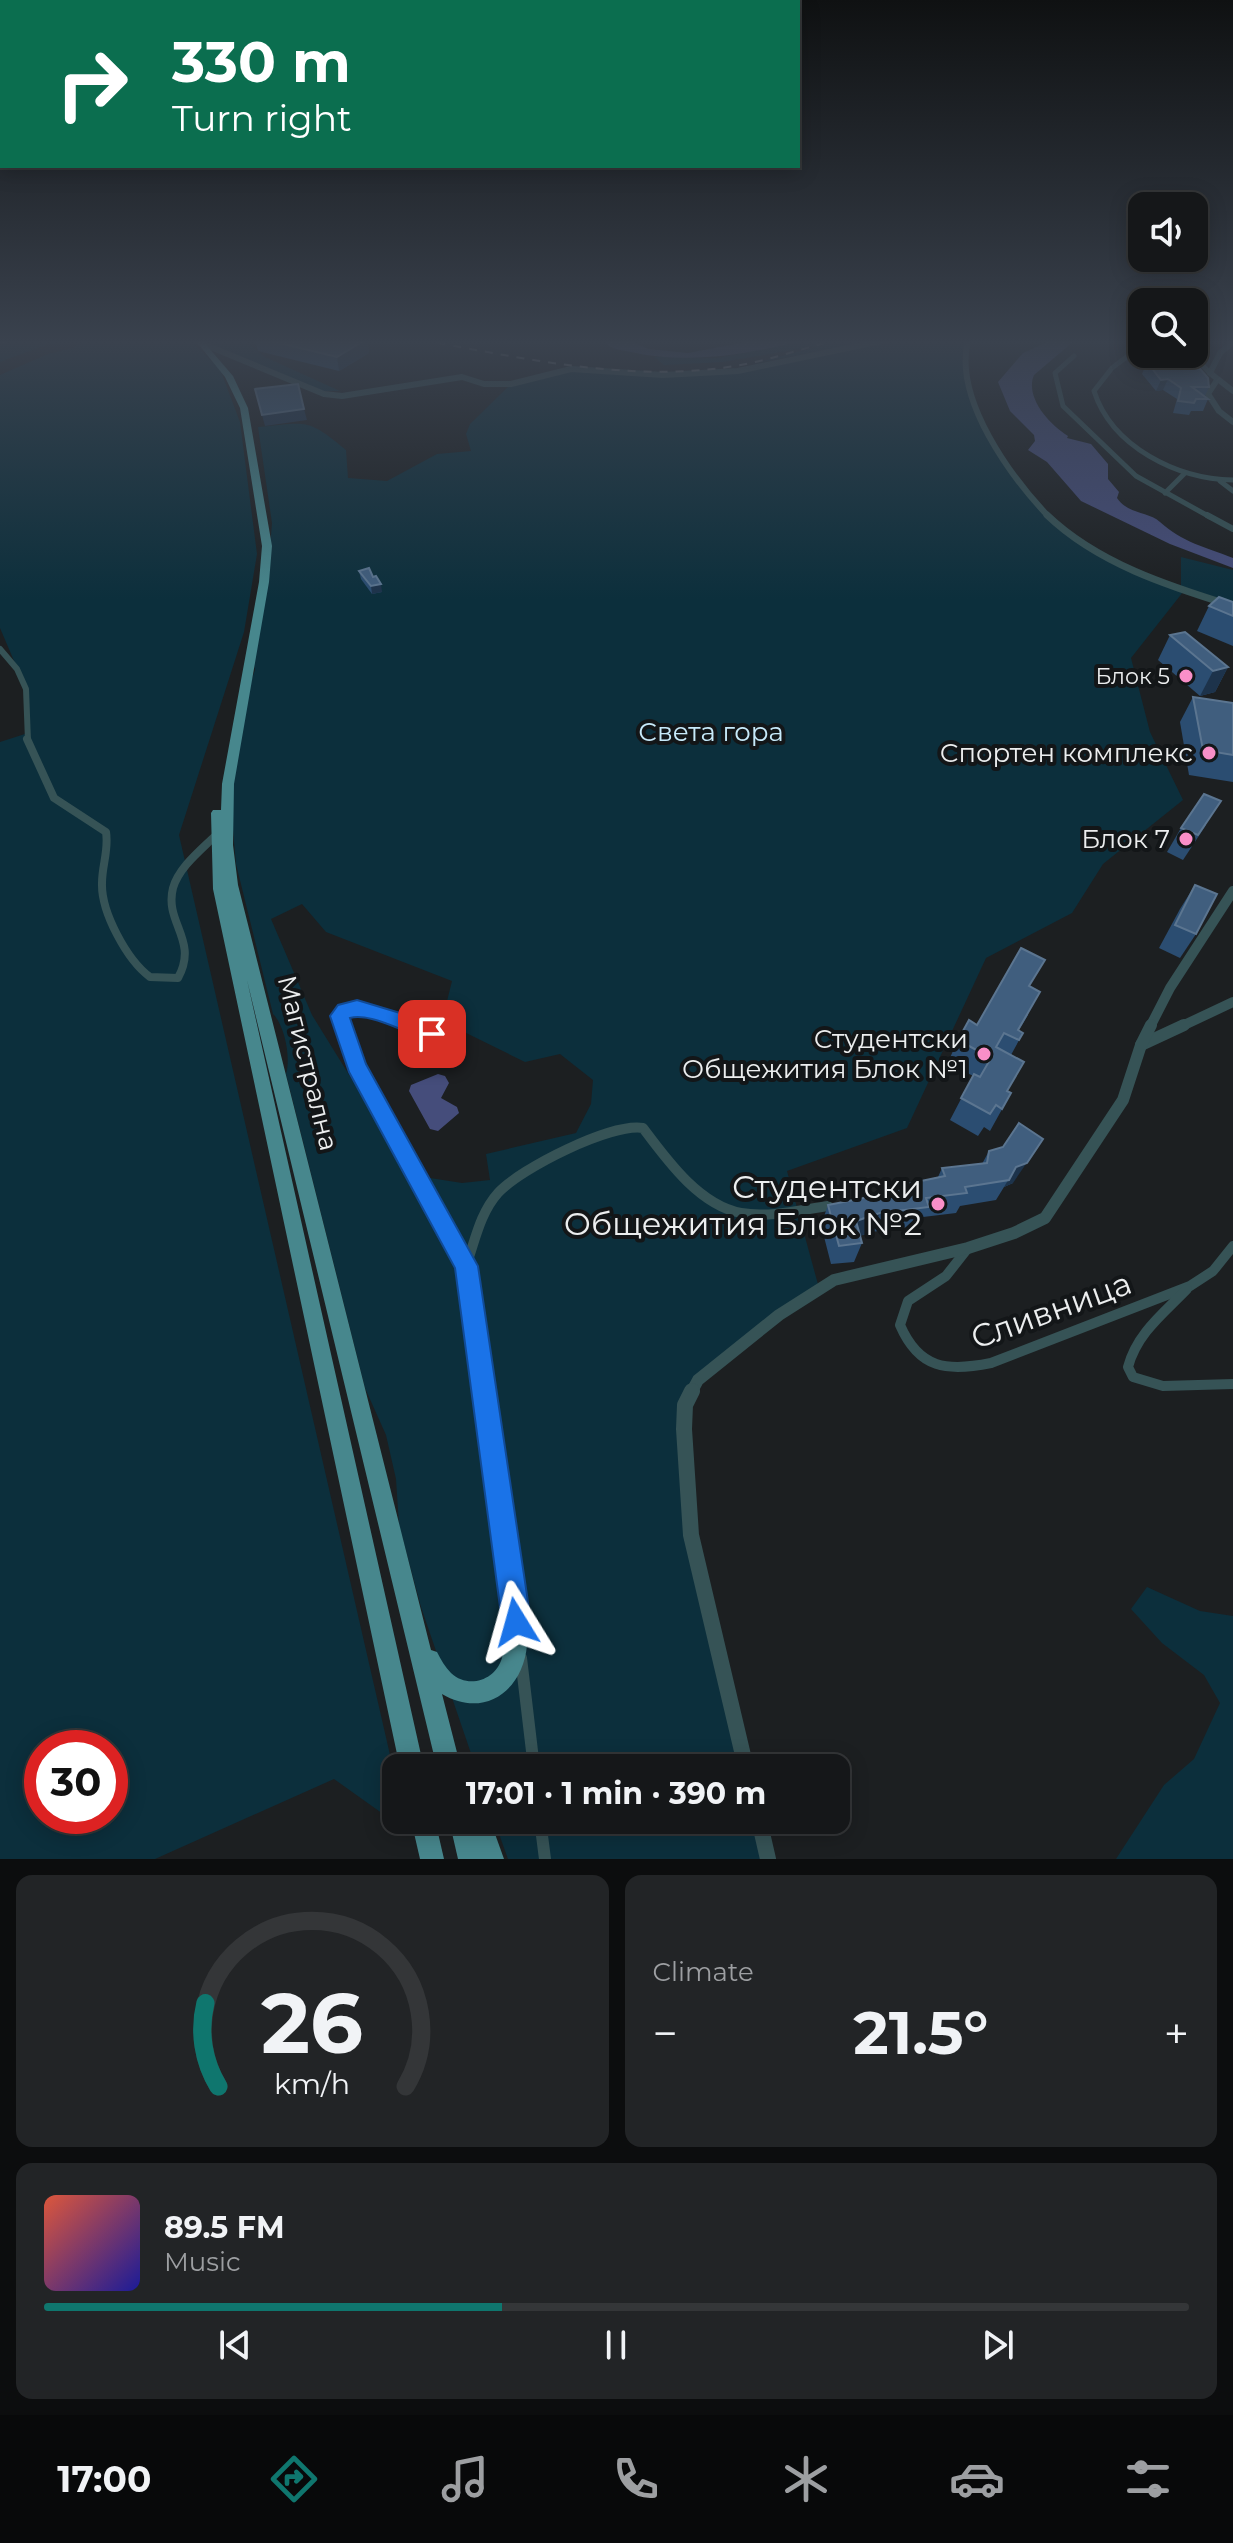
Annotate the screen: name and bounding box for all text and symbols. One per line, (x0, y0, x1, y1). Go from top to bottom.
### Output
text: 330 m (172, 28, 351, 96)
icon: right (40, 32, 144, 136)
text: Turn right (172, 96, 352, 140)
map controls (1128, 192, 1208, 368)
button: sound (1128, 192, 1208, 272)
button: search (1128, 288, 1208, 368)
place label: Блок 5 (1095, 663, 1170, 690)
marker: Блок 5 (1177, 667, 1195, 685)
park label: Света гора (638, 716, 784, 748)
place label: Спортен комплекс (940, 737, 1193, 769)
marker: Спортен комплекс (1200, 744, 1218, 762)
place label: Блок 7 (1081, 823, 1170, 855)
marker: Блок 7 (1177, 830, 1195, 848)
street label: Магистрална (271, 972, 345, 1154)
pin (398, 1000, 466, 1068)
icon: arrive (410, 1012, 454, 1056)
place label: Студентски Общежития Блок №1 (682, 1023, 968, 1085)
marker: Студентски Общежития Блок №1 (975, 1045, 993, 1063)
place label: Студентски Общежития Блок №2 (564, 1167, 922, 1243)
marker: Студентски Общежития Блок №2 (929, 1195, 947, 1213)
street label: Сливница (965, 1263, 1137, 1357)
position arrow (474, 1580, 558, 1664)
speed limit sign: 30 (24, 1730, 128, 1834)
text: 17:01 · 1 min · 390 m (466, 1775, 766, 1812)
text: Climate (653, 1956, 754, 1988)
text: 26 (261, 1972, 363, 2074)
text: 21.5° (853, 1996, 988, 2069)
text: − (653, 2006, 678, 2060)
text: + (1164, 2006, 1189, 2060)
text: km/h (274, 2066, 350, 2101)
text: 89.5 FM (164, 2209, 285, 2246)
text: Music (164, 2246, 241, 2278)
icon: previous (213, 2323, 257, 2367)
icon: pause (594, 2323, 638, 2367)
icon: next (976, 2323, 1020, 2367)
icon: directions (266, 2451, 322, 2507)
icon: music (437, 2451, 493, 2507)
icon: phone (608, 2451, 664, 2507)
icon: climate (778, 2451, 834, 2507)
icon: car (949, 2451, 1005, 2507)
icon: filters (1120, 2451, 1176, 2507)
text: 17:00 (57, 2457, 151, 2501)

